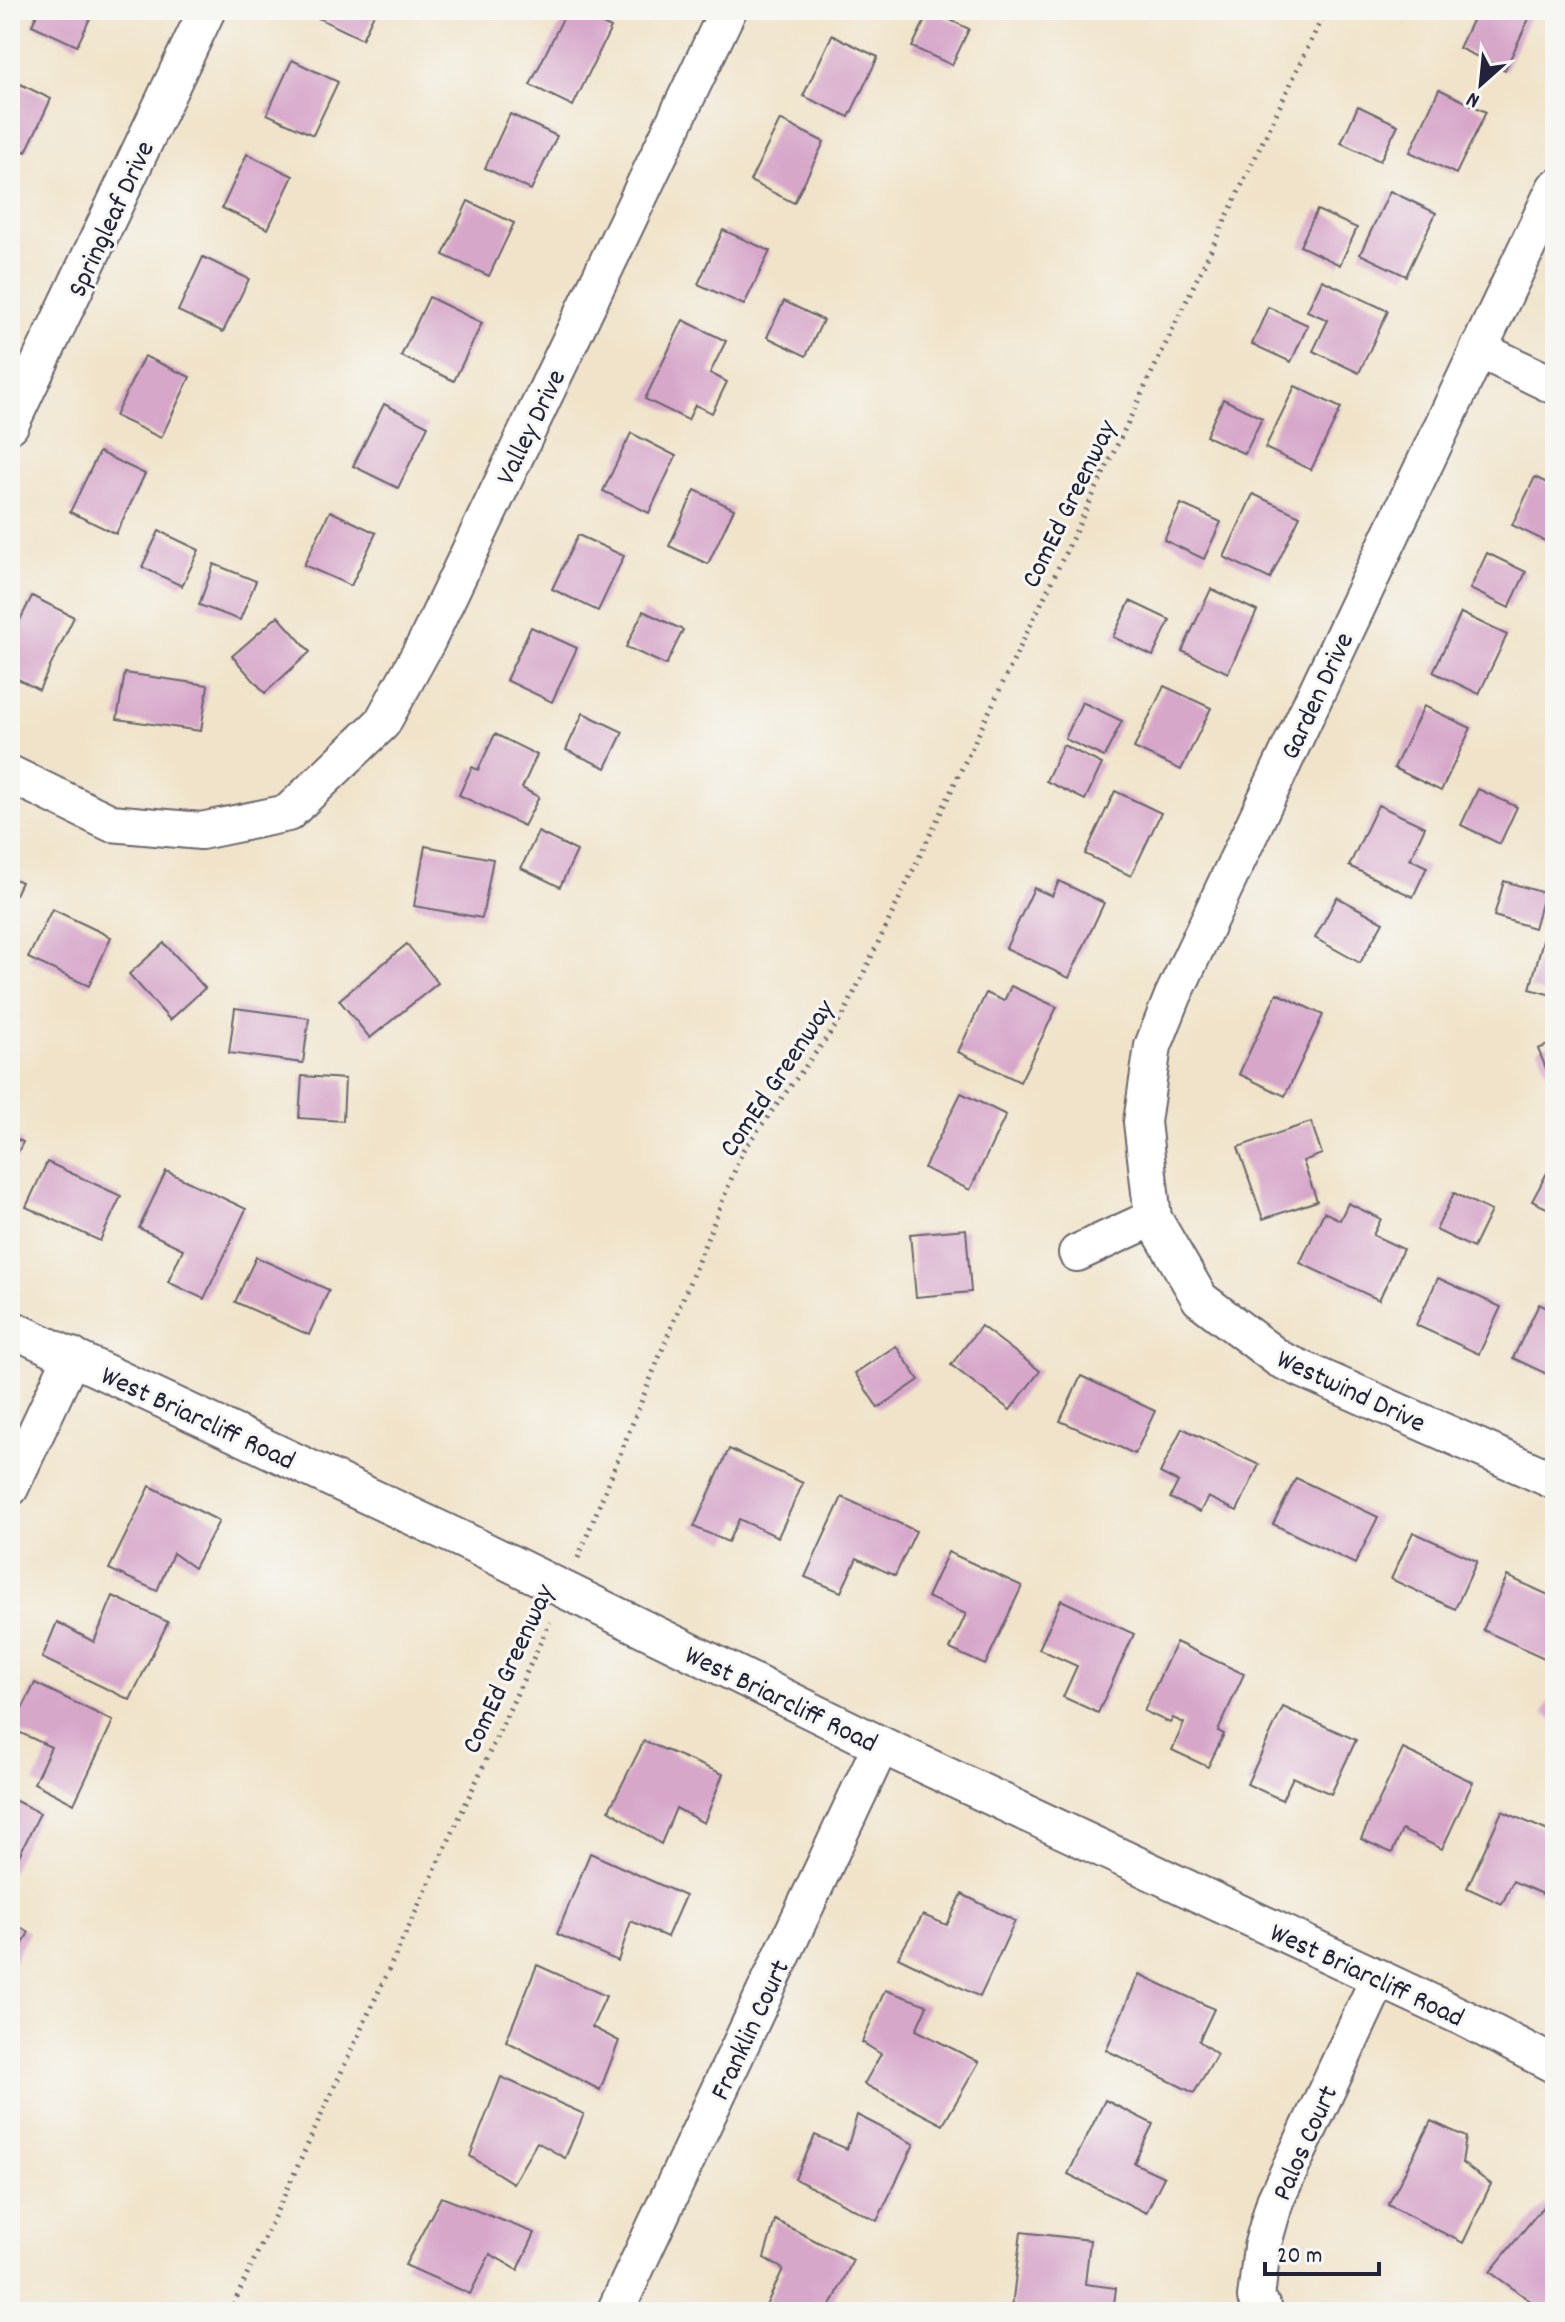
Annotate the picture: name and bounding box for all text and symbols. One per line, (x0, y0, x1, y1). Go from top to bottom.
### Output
north arrow (1441, 44, 1521, 124)
text: N (1462, 82, 1485, 115)
street label: Springleaf Drive (60, 135, 167, 305)
street label: Valley Drive (488, 364, 579, 493)
street label: ComEd Greenway (1014, 414, 1130, 596)
street label: Garden Drive (1273, 627, 1366, 767)
street label: ComEd Greenway (712, 992, 847, 1167)
street label: Westwind Drive (1269, 1342, 1431, 1445)
street label: West Briarcliff Road (93, 1358, 301, 1483)
street label: ComEd Greenway (454, 1578, 567, 1761)
street label: West Briarcliff Road (677, 1637, 883, 1766)
street label: West Briarcliff Road (1262, 1915, 1470, 2040)
street label: Franklin Court (703, 1954, 802, 2108)
street label: Palos Court (1264, 2080, 1351, 2208)
scale bar (1265, 2226, 1379, 2276)
text: 20 m (1277, 2240, 1323, 2274)

